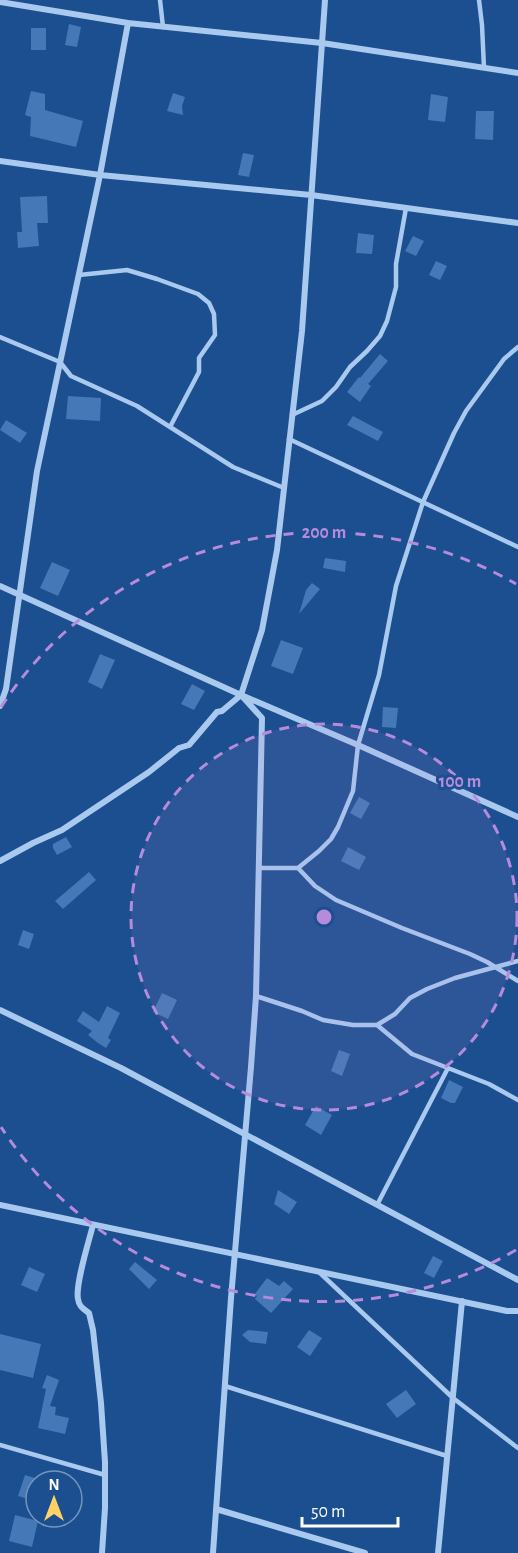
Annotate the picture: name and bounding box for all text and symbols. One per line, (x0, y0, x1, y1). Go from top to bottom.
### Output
text: 200 m (302, 524, 346, 542)
text: 100 m (439, 773, 481, 791)
centre of rings (314, 907, 334, 927)
north arrow (24, 1469, 84, 1529)
text: N (48, 1477, 60, 1493)
scale bar (302, 1490, 398, 1528)
text: 50 m (311, 1503, 345, 1521)

